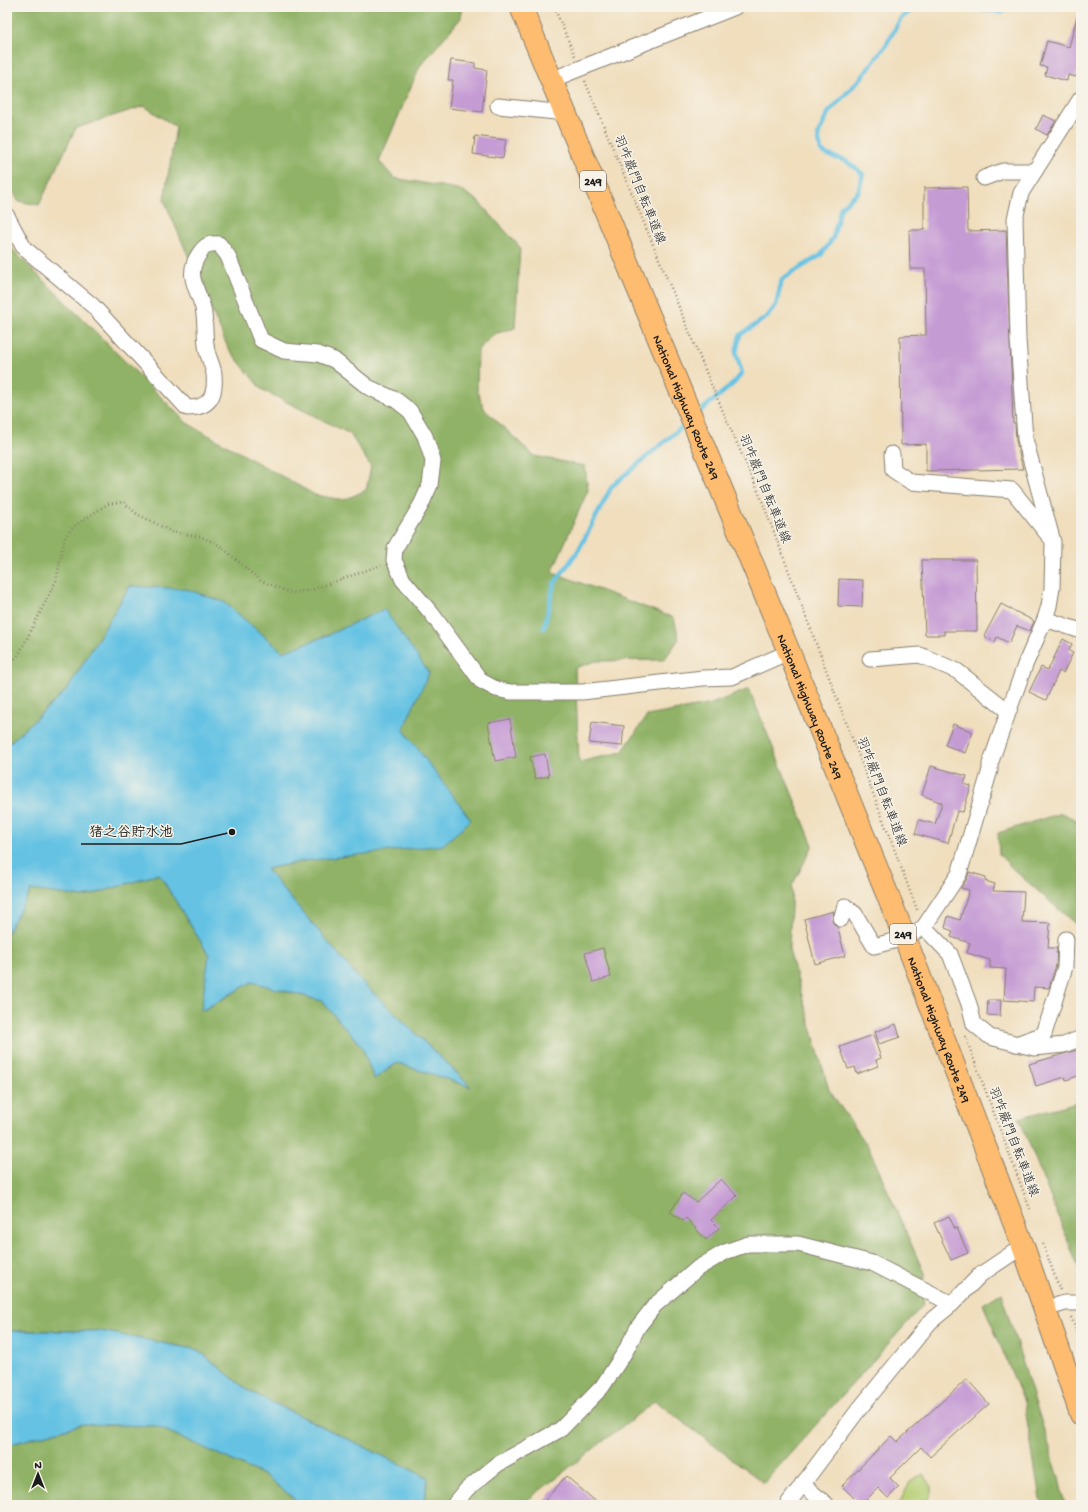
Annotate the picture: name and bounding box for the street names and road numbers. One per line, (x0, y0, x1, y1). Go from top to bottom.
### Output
street label: 羽咋巌門自転車道線 (610, 133, 669, 248)
road number: 249 (580, 171, 606, 191)
street label: National Highway Route 249 (648, 333, 722, 483)
street label: 羽咋巌門自転車道線 (735, 432, 794, 547)
street label: National Highway Route 249 (772, 632, 845, 782)
street label: 羽咋巌門自転車道線 (853, 734, 910, 850)
road number: 249 (890, 924, 916, 944)
street label: National Highway Route 249 (903, 955, 973, 1106)
street label: 羽咋巌門自転車道線 (985, 1084, 1042, 1200)

